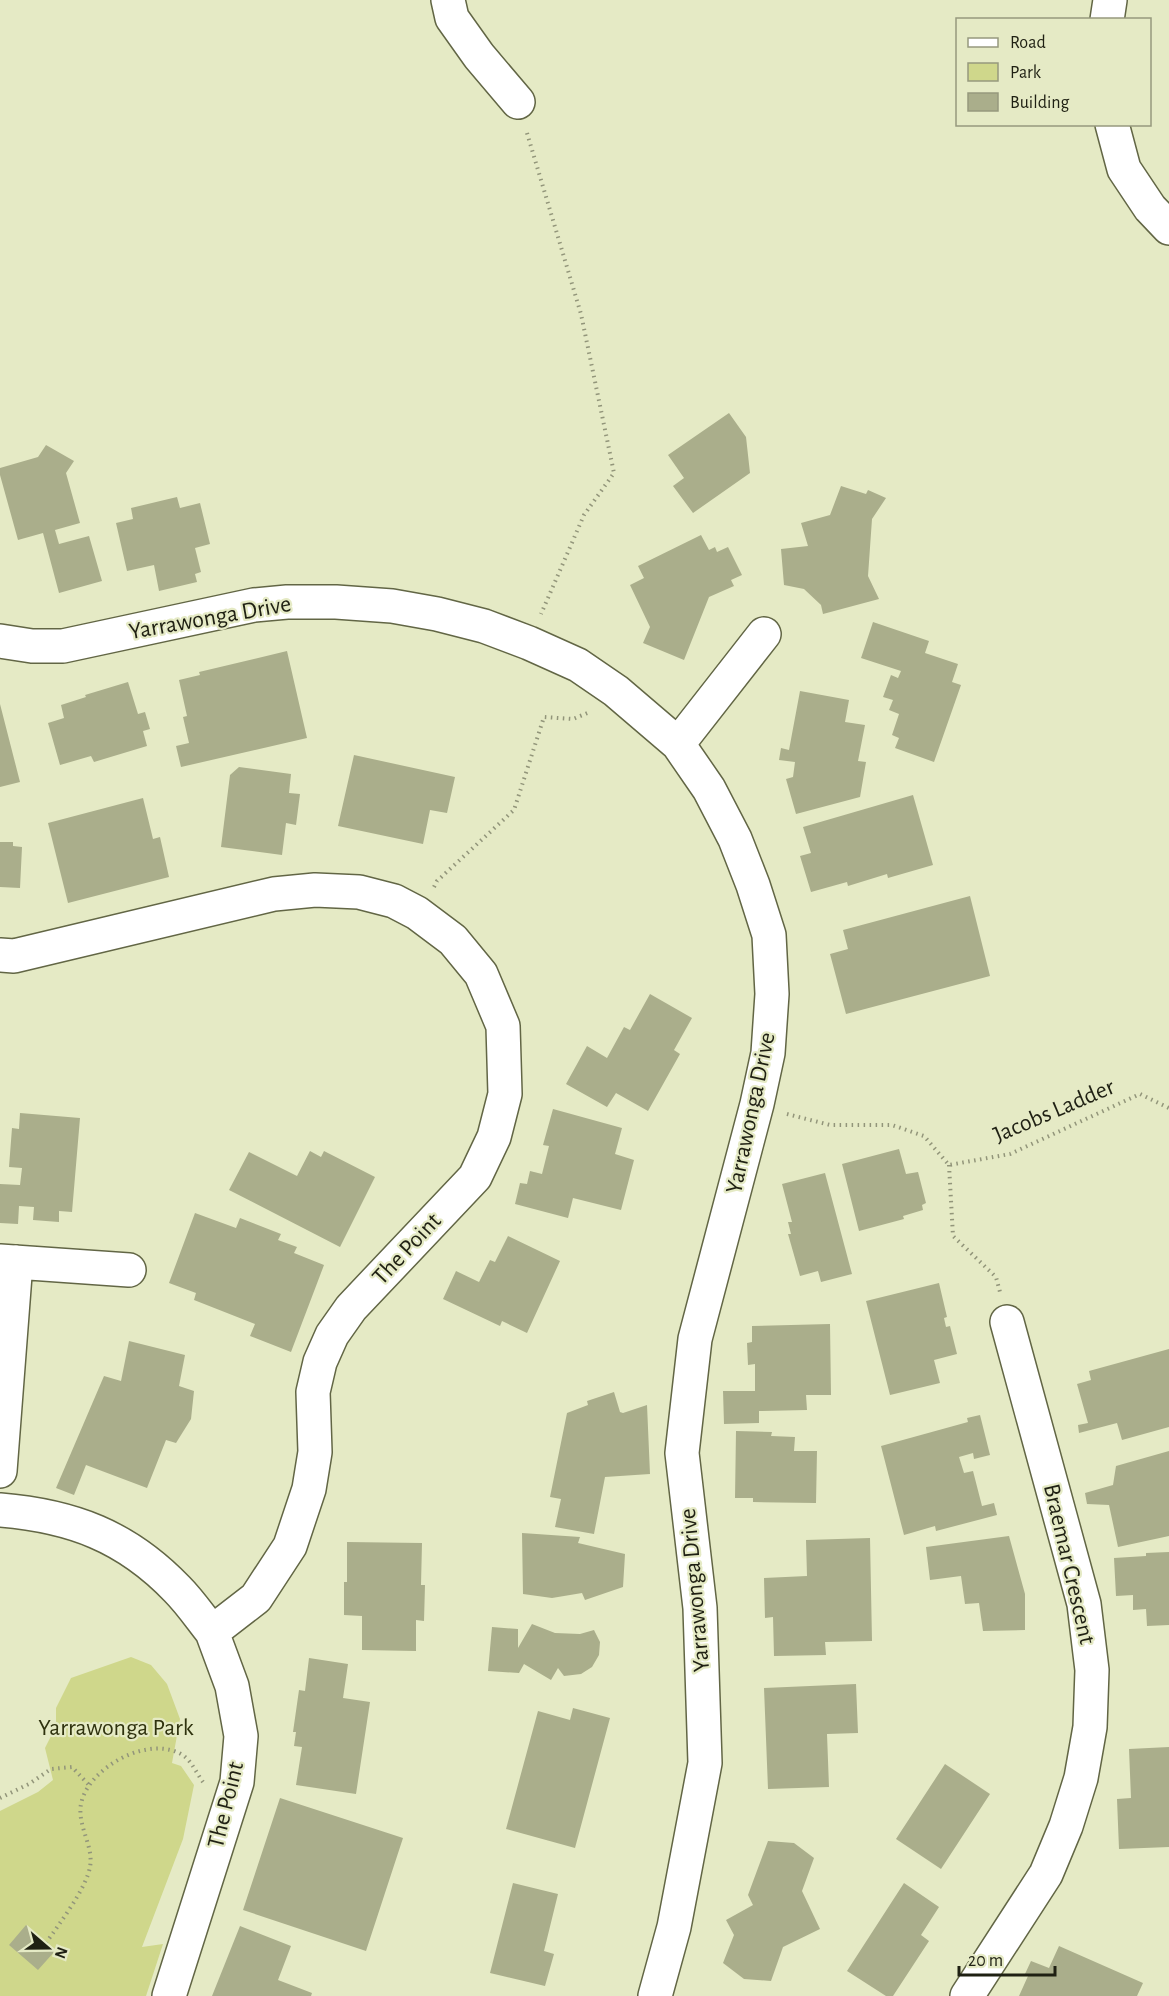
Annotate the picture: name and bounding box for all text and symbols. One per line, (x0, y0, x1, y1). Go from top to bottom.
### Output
legend (956, 18, 1151, 126)
text: Road (1010, 34, 1046, 52)
text: Park (1010, 64, 1042, 82)
text: Building (1010, 94, 1070, 112)
street label: Yarrawonga Drive (127, 592, 293, 644)
street label: Yarrawonga Drive (722, 1030, 780, 1196)
street label: Jacobs Ladder (990, 1075, 1118, 1147)
street label: The Point (368, 1208, 446, 1289)
street label: Braemar Crescent (1039, 1481, 1099, 1647)
street label: Yarrawonga Drive (676, 1507, 714, 1673)
park label: Yarrawonga Park (38, 1716, 194, 1740)
street label: The Point (204, 1759, 248, 1851)
north arrow (18, 1918, 78, 1978)
scale bar (959, 1939, 1055, 1977)
text: N (52, 1945, 71, 1961)
text: 20 m (968, 1952, 1003, 1970)

